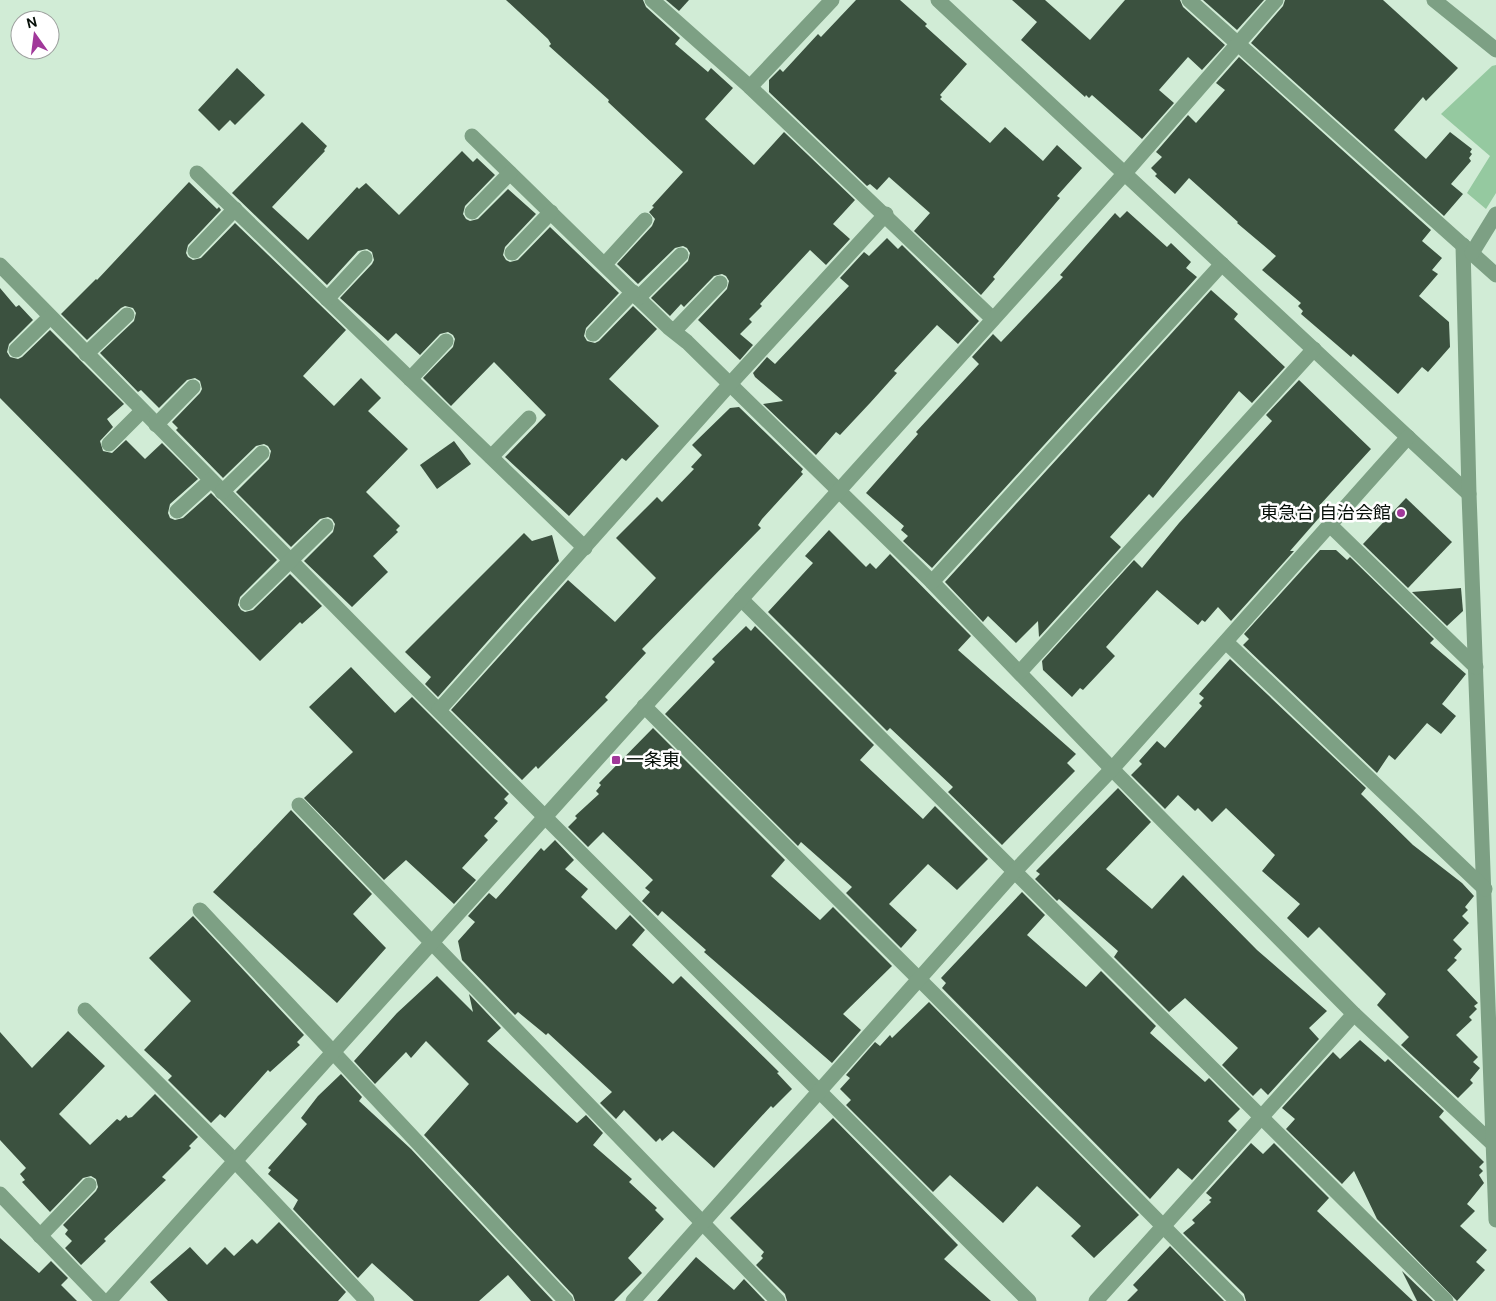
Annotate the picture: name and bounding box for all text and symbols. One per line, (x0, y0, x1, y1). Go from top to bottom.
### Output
north arrow (10, 10, 60, 60)
text: N (25, 12, 39, 32)
place label: 東急台 自治会館 (1260, 501, 1391, 525)
marker: 東急台 自治会館 (1395, 507, 1407, 519)
place label: 一条東 (626, 748, 680, 772)
marker: 一条東 (610, 754, 622, 766)

